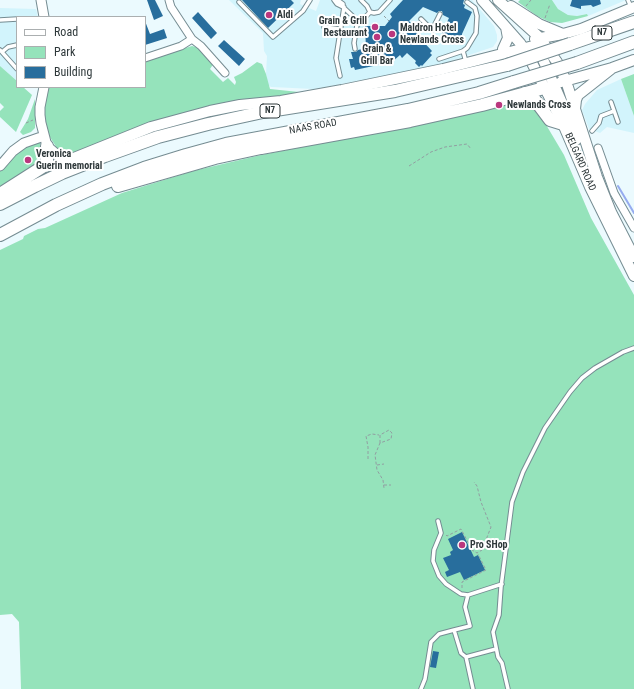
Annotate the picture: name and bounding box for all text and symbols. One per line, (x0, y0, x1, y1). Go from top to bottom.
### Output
place label: Aldi (277, 9, 293, 21)
marker: Aldi (264, 10, 274, 20)
place label: Grain & Grill Restaurant (319, 15, 367, 38)
legend (16, 16, 146, 88)
marker: Grain & Grill Restaurant (370, 22, 380, 32)
place label: Maldron Hotel Newlands Cross (400, 22, 464, 46)
text: Road (54, 25, 78, 39)
road number: N7 (592, 26, 612, 40)
marker: Maldron Hotel Newlands Cross (387, 29, 397, 39)
marker: Grain & Grill Bar (372, 32, 382, 42)
place label: Grain & Grill Bar (361, 43, 393, 66)
text: Park (54, 45, 75, 59)
text: Building (54, 65, 92, 79)
place label: Newlands Cross (507, 99, 571, 111)
marker: Newlands Cross (494, 100, 504, 110)
road number: N7 (260, 104, 280, 118)
street label: NAAS ROAD (288, 117, 338, 137)
street label: BELGARD ROAD (562, 131, 598, 193)
place label: Veronica Guerin memorial (36, 148, 102, 172)
marker: Veronica Guerin memorial (23, 155, 33, 165)
place label: Pro SHop (470, 539, 508, 551)
marker: Pro SHop (457, 540, 467, 550)

